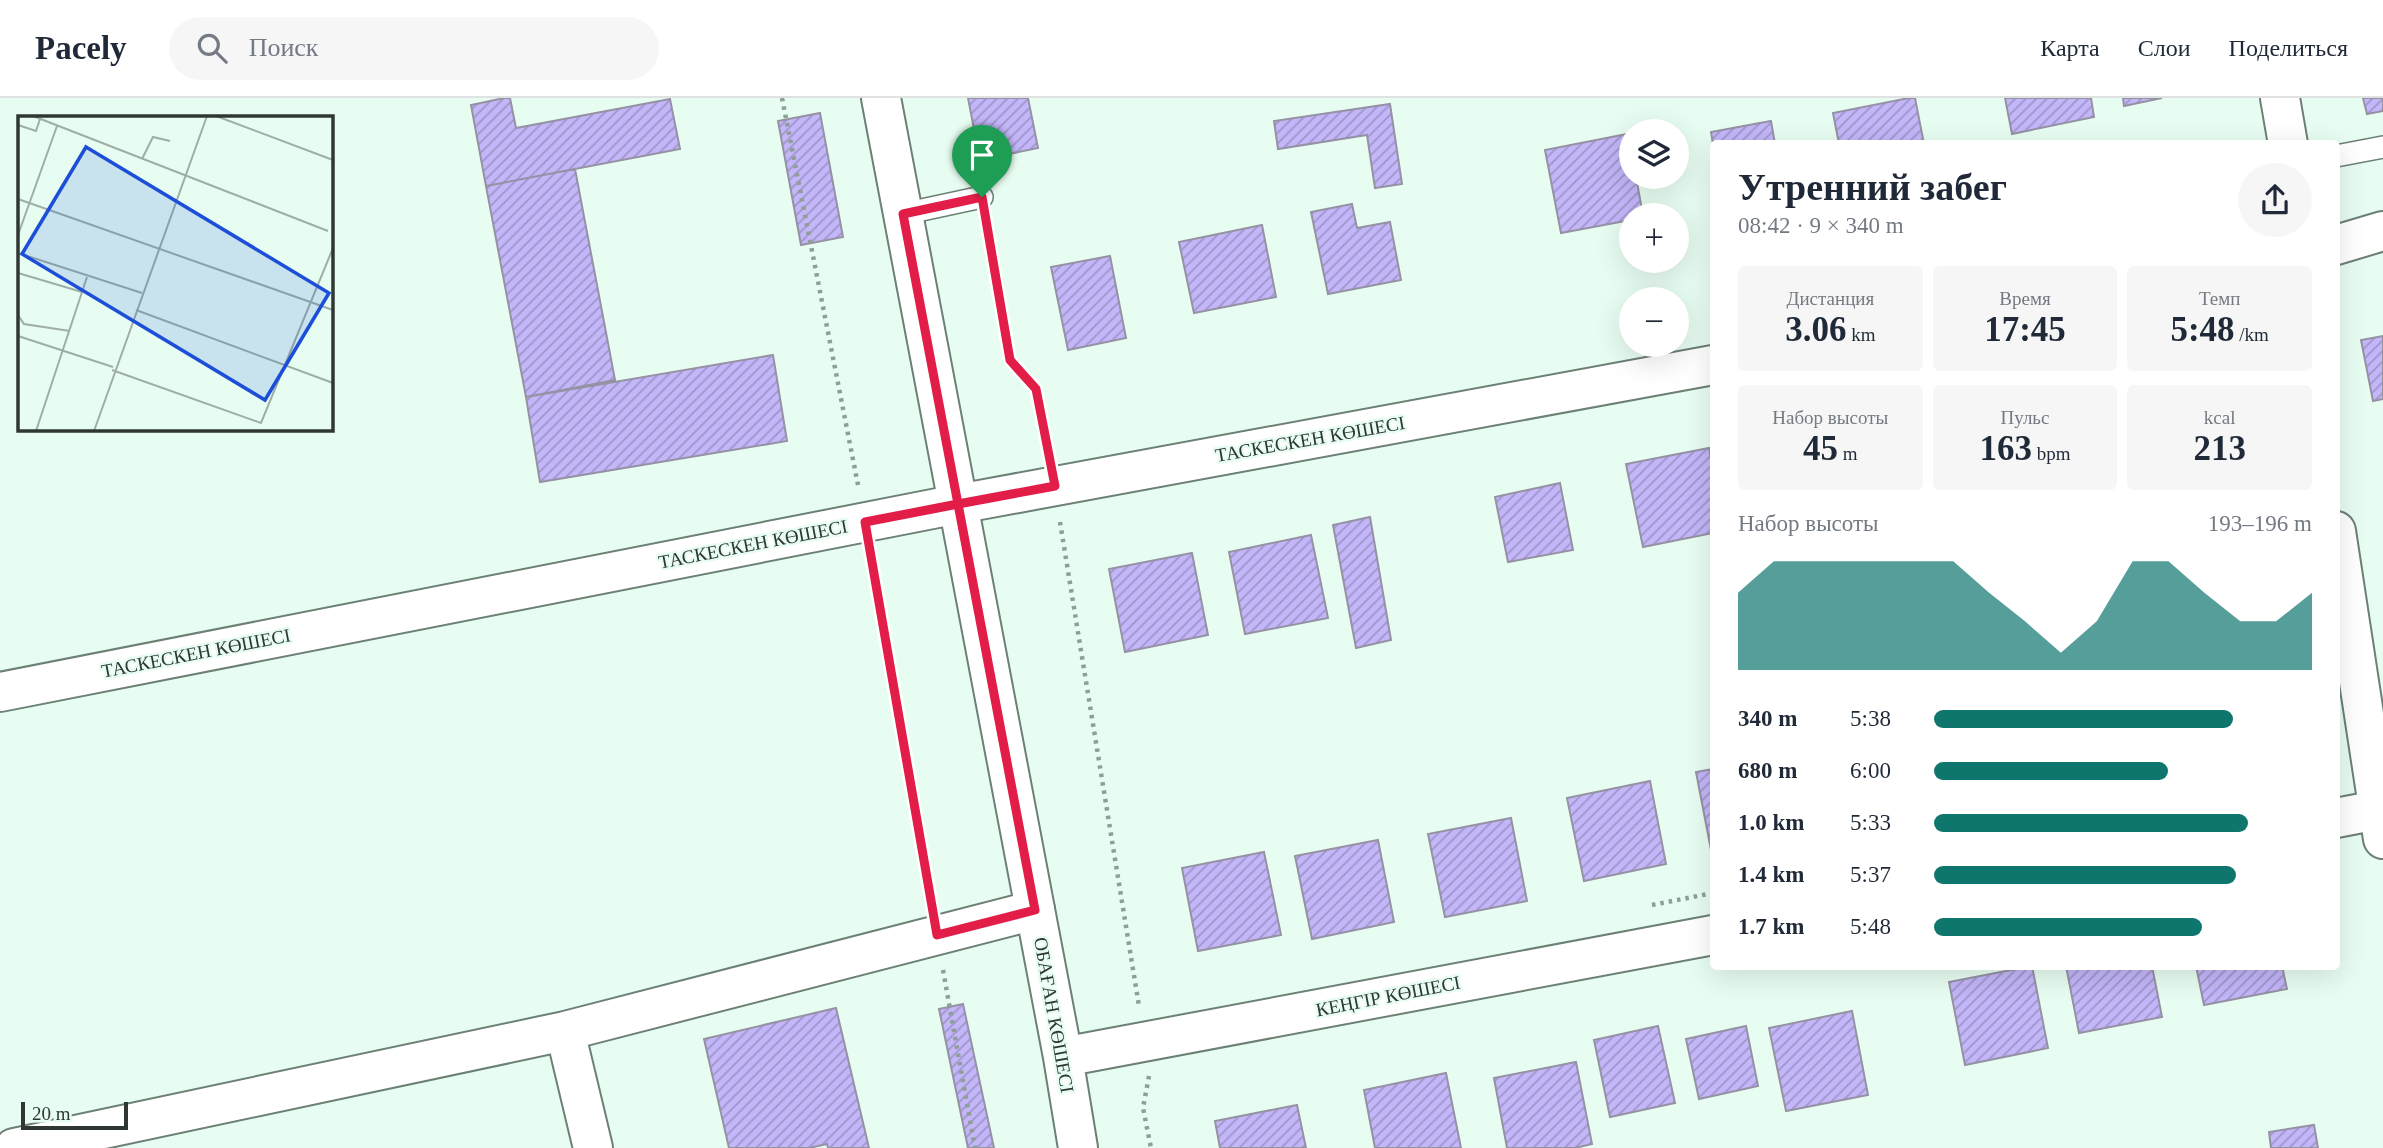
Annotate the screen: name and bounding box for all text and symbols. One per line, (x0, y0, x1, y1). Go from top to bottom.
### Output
search box (169, 17, 659, 80)
icon: search (193, 29, 231, 67)
text: Pacely (35, 30, 127, 66)
text: Поиск (249, 33, 319, 62)
text: Карта (2040, 35, 2100, 61)
text: Слои (2138, 35, 2191, 61)
text: Поделиться (2229, 35, 2348, 61)
inset map (18, 116, 332, 430)
map controls (1619, 119, 1689, 357)
button: layers (1619, 119, 1689, 189)
pin (952, 125, 1012, 197)
icon: arrive (963, 136, 1001, 174)
button: share (2238, 163, 2312, 237)
text: Утренний забег (1738, 166, 2007, 208)
button: + (1619, 203, 1689, 273)
text: 08:42 · 9 × 340 m (1738, 213, 1904, 238)
button: − (1619, 287, 1689, 357)
text: Дистанция (1786, 288, 1874, 309)
text: Время (1999, 288, 2051, 309)
text: Темп (2199, 288, 2240, 309)
text: 3.06 (1785, 310, 1846, 349)
text: 17:45 (1984, 310, 2066, 349)
text: 5:48 (2170, 310, 2235, 349)
text: km (1846, 324, 1875, 345)
text: /km (2235, 324, 2269, 345)
text: Набор высоты (1772, 407, 1888, 428)
text: Пульс (2001, 407, 2049, 428)
text: kcal (2204, 407, 2235, 428)
street label: ТАСКЕСКЕН КӨШЕСІ (1214, 412, 1406, 466)
text: 45 (1803, 429, 1838, 468)
text: 163 (1979, 429, 2032, 468)
text: 213 (2193, 429, 2246, 468)
text: m (1838, 443, 1858, 464)
text: bpm (2032, 443, 2071, 464)
text: Набор высоты (1738, 511, 1879, 536)
text: 193–196 m (2208, 511, 2312, 536)
street label: ТАСКЕСКЕН КӨШЕСІ (657, 515, 849, 573)
street label: ТАСКЕСКЕН КӨШЕСІ (100, 624, 292, 682)
text: 340 m (1738, 706, 1797, 731)
text: 5:38 (1850, 706, 1891, 731)
text: 680 m (1738, 758, 1797, 783)
text: 6:00 (1850, 758, 1891, 783)
text: 1.0 km (1738, 810, 1804, 835)
text: 5:33 (1850, 810, 1891, 835)
text: 1.4 km (1738, 862, 1804, 887)
text: 5:37 (1850, 862, 1891, 887)
text: 1.7 km (1738, 914, 1804, 939)
text: 5:48 (1850, 914, 1891, 939)
street label: ОБАҒАН КӨШЕСІ (1030, 936, 1078, 1094)
street label: КЕҢГІР КӨШЕСІ (1314, 972, 1462, 1020)
scale bar (21, 1099, 128, 1131)
text: 20 m (32, 1103, 71, 1124)

